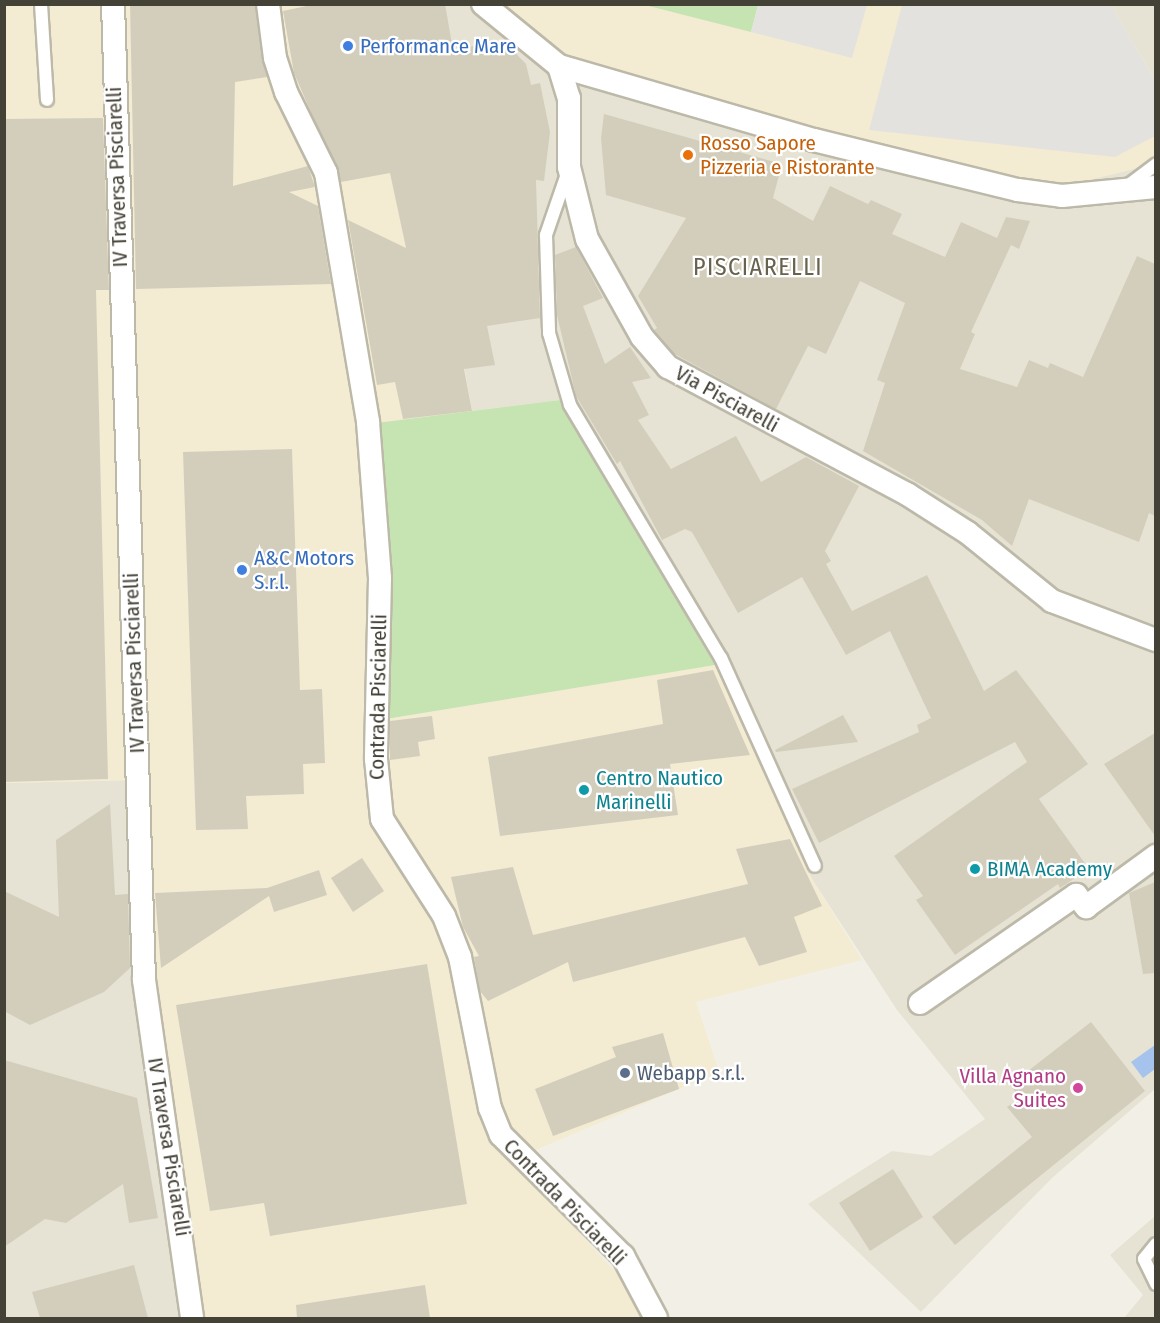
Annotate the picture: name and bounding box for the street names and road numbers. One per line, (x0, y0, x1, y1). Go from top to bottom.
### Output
street label: IV Traversa Pisciarelli (101, 86, 133, 268)
street label: Via Pisciarelli (671, 360, 783, 438)
street label: IV Traversa Pisciarelli (118, 572, 150, 754)
street label: Contrada Pisciarelli (364, 614, 392, 780)
street label: IV Traversa Pisciarelli (142, 1056, 196, 1238)
street label: Contrada Pisciarelli (498, 1134, 632, 1270)

